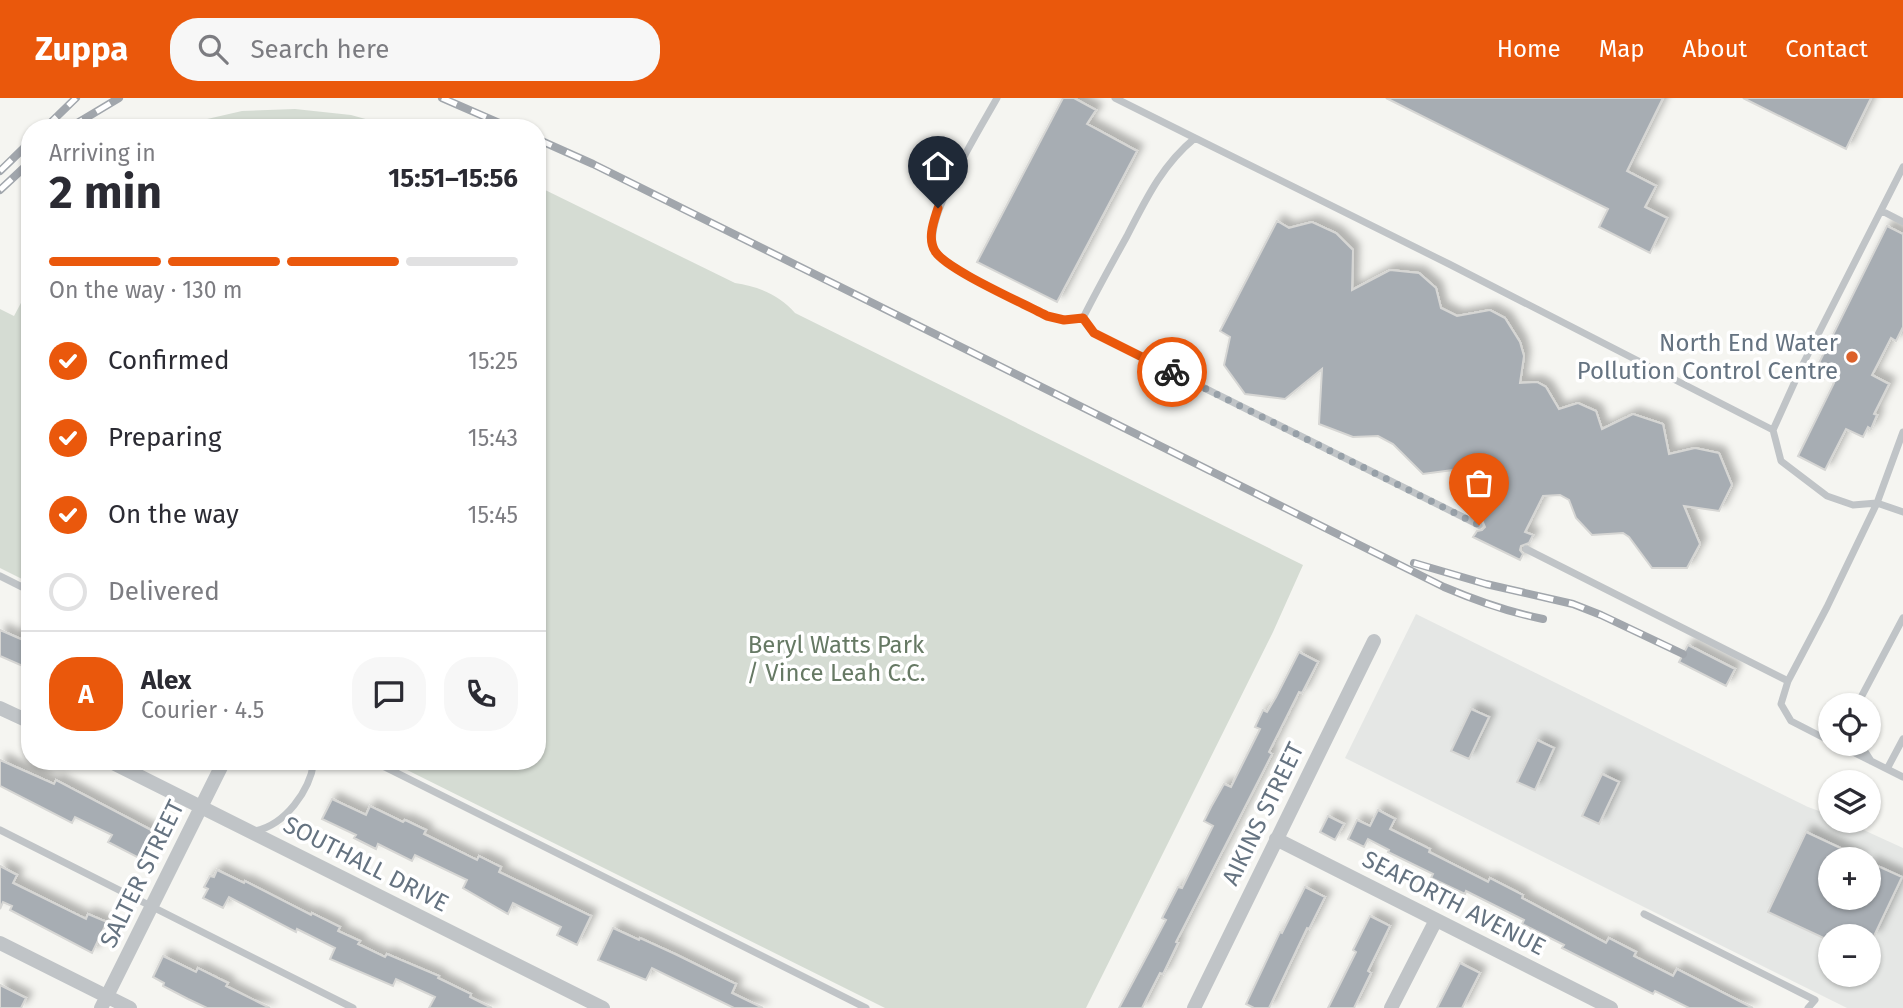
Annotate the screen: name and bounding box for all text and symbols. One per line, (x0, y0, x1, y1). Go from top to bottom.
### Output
search box (170, 18, 660, 81)
text: Zuppa (35, 29, 128, 69)
icon: search (194, 30, 232, 68)
text: Search here (250, 34, 389, 65)
text: Home (1497, 35, 1561, 63)
text: Map (1599, 35, 1645, 63)
text: About (1683, 35, 1747, 63)
text: Contact (1785, 35, 1868, 63)
pin (908, 136, 968, 208)
text: Arriving in (49, 139, 156, 167)
icon: home (919, 147, 957, 185)
text: 15:51–15:56 (388, 163, 518, 194)
text: 2 min (49, 165, 162, 220)
text: On the way · 130 m (49, 276, 242, 304)
place label: North End Water Pollution Control Centre (1577, 329, 1839, 385)
courier (1137, 337, 1207, 407)
icon: check (49, 342, 87, 380)
text: Confirmed (108, 345, 229, 376)
text: 15:25 (468, 347, 518, 375)
marker: North End Water Pollution Control Centre (1844, 349, 1860, 365)
icon: bike (1153, 353, 1191, 391)
icon: check (49, 419, 87, 457)
text: Preparing (108, 422, 221, 453)
text: 15:43 (468, 424, 518, 452)
pin (1449, 453, 1509, 525)
icon: bag (1460, 464, 1498, 502)
icon: check (49, 496, 87, 534)
text: On the way (108, 499, 239, 530)
text: 15:45 (468, 501, 518, 529)
text: Delivered (108, 576, 220, 607)
park label: Beryl Watts Park / Vince Leah C.C. (746, 631, 926, 687)
button: chat (352, 657, 426, 731)
button: phone (444, 657, 518, 731)
text: Alex (141, 665, 191, 696)
text: A (78, 679, 94, 710)
map controls (1818, 693, 1881, 987)
button: locate (1818, 693, 1881, 756)
text: Courier · 4.5 (141, 696, 264, 724)
street label: AIKINS STREET (1216, 737, 1310, 890)
button: layers (1818, 770, 1881, 833)
street label: SALTER STREET (94, 795, 190, 952)
street label: SOUTHALL DRIVE (279, 810, 453, 918)
street label: SEAFORTH AVENUE (1358, 845, 1550, 961)
button: + (1818, 847, 1881, 910)
button: − (1818, 924, 1881, 987)

